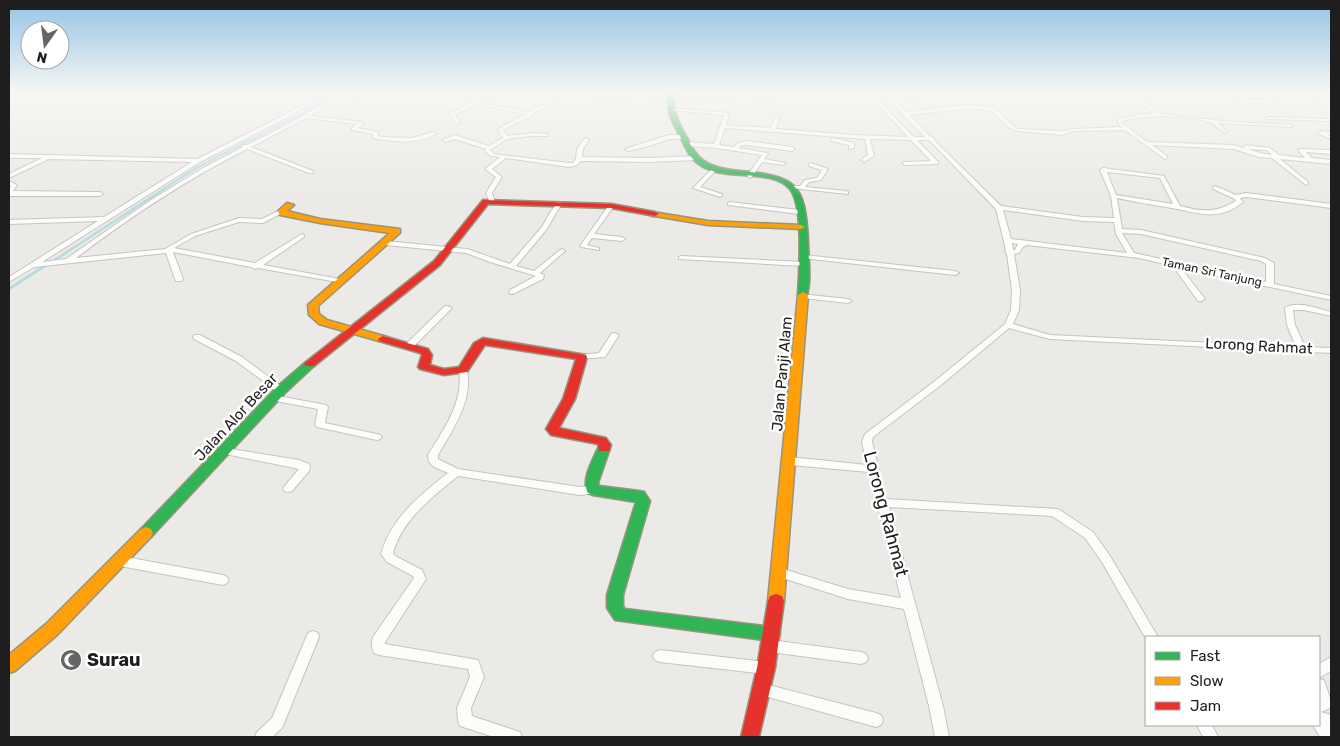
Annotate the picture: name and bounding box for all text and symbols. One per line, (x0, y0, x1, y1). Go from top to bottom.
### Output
north arrow (20, 20, 70, 70)
text: N (35, 48, 49, 67)
street label: Taman Sri Tanjung (1161, 255, 1263, 289)
street label: Jalan Panji Alam (768, 316, 796, 432)
street label: Lorong Rahmat (1205, 334, 1313, 358)
street label: Jalan Alor Besar (191, 369, 281, 465)
street label: Lorong Rahmat (859, 449, 913, 579)
legend (1145, 636, 1320, 726)
text: Fast (1190, 647, 1220, 665)
mosque icon: Surau (59, 648, 83, 672)
place label: Surau (87, 649, 141, 671)
text: Slow (1190, 672, 1223, 690)
text: Jam (1190, 697, 1221, 715)

